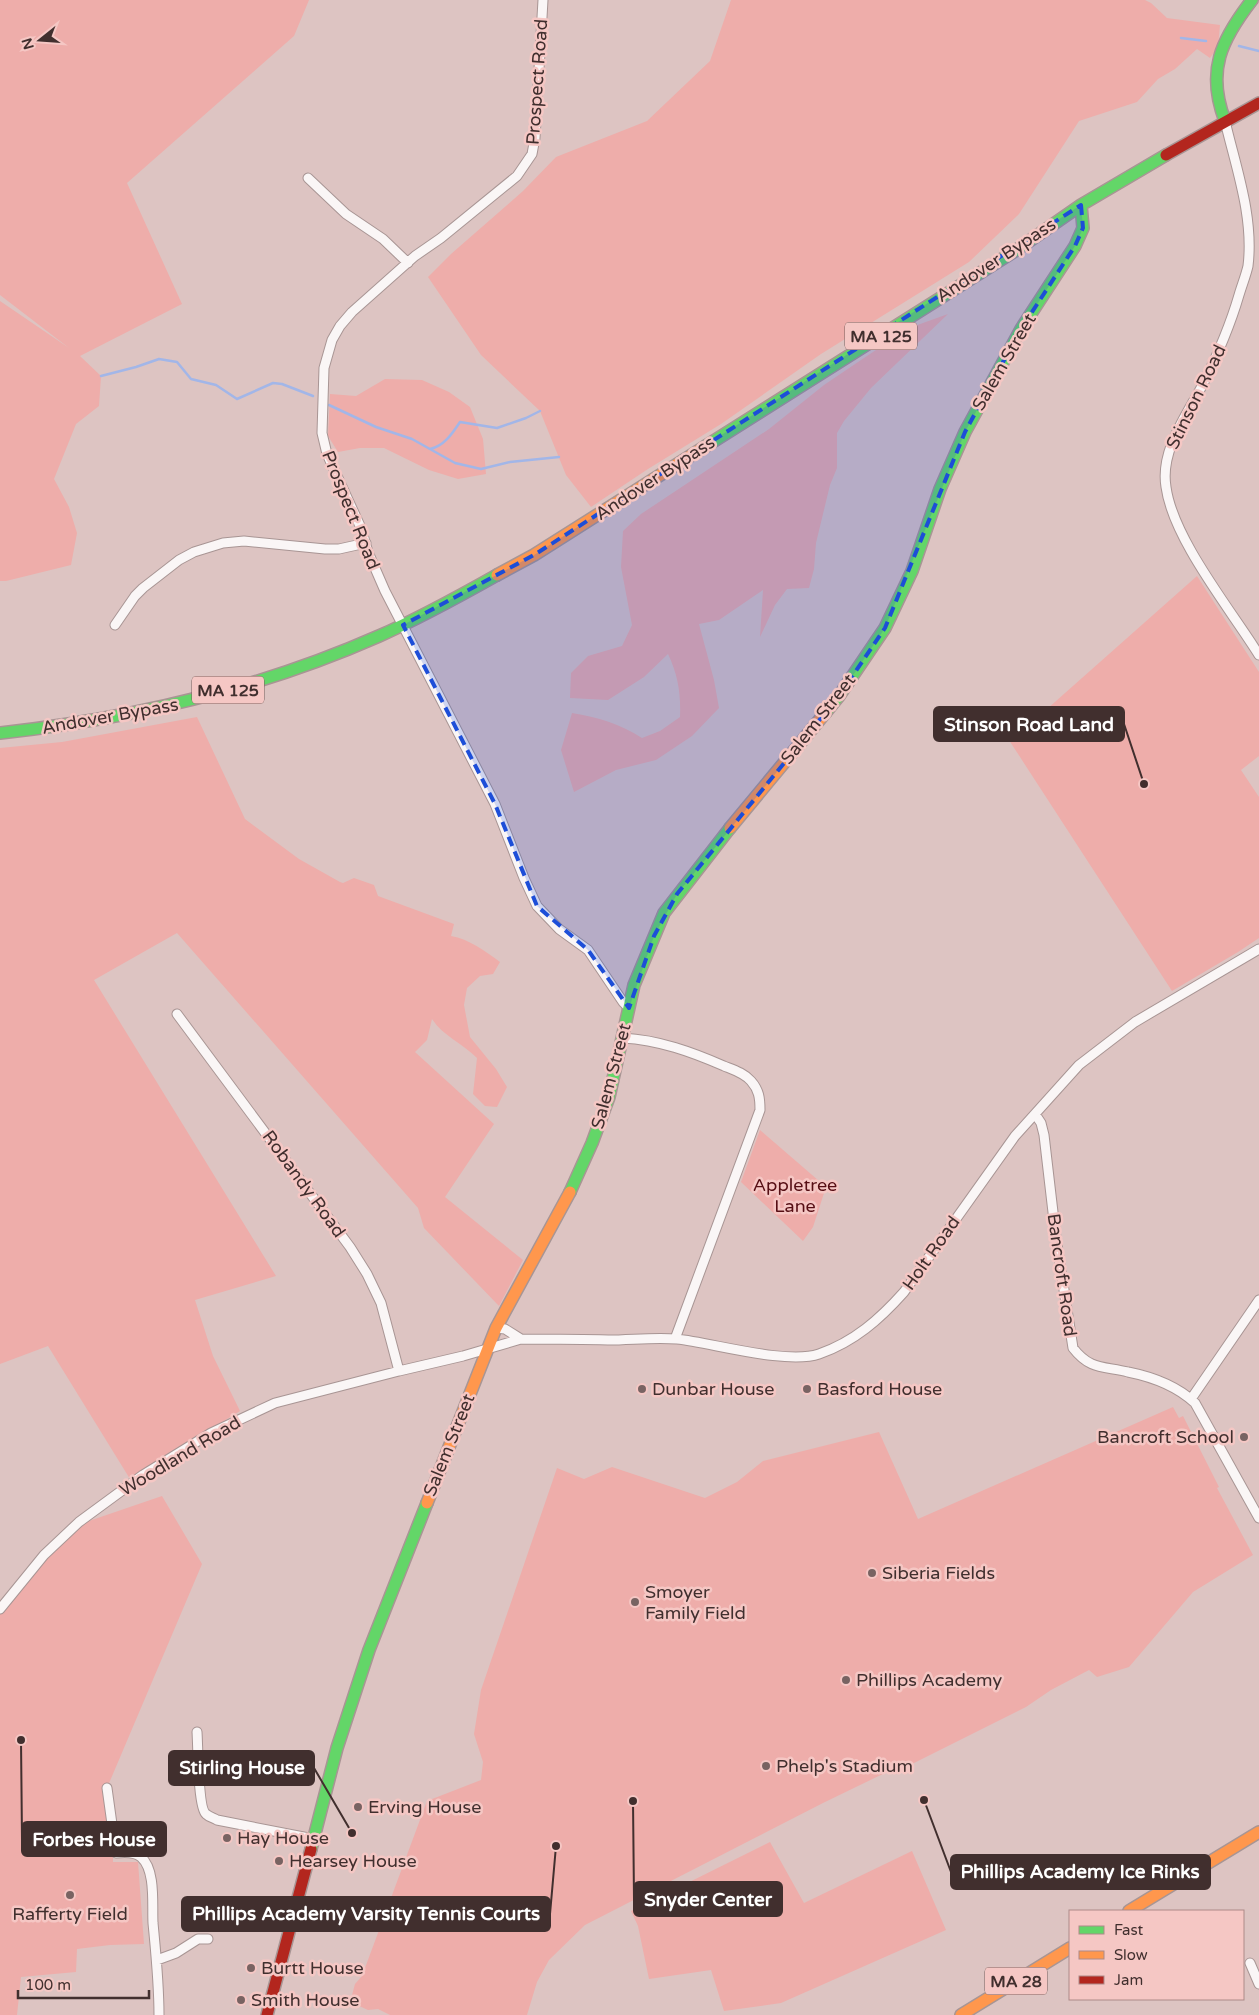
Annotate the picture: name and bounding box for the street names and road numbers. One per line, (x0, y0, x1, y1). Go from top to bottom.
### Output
street label: Prospect Road (522, 18, 552, 146)
street label: Andover Bypass (932, 213, 1060, 307)
street label: Salem Street (967, 309, 1041, 414)
road number: MA 125 (845, 322, 917, 350)
street label: Stinson Road (1161, 341, 1231, 453)
street label: Andover Bypass (591, 431, 719, 525)
street label: Prospect Road (317, 447, 385, 573)
street label: Salem Street (776, 669, 860, 769)
road number: MA 125 (192, 676, 264, 704)
street label: Andover Bypass (40, 693, 180, 739)
street label: Salem Street (586, 1021, 636, 1131)
street label: Robandy Road (258, 1126, 350, 1242)
street label: Holt Road (897, 1212, 965, 1294)
street label: Bancroft Road (1042, 1212, 1082, 1338)
street label: Salem Street (418, 1390, 480, 1499)
street label: Woodland Road (115, 1411, 245, 1501)
road number: MA 28 (985, 1968, 1047, 1994)

